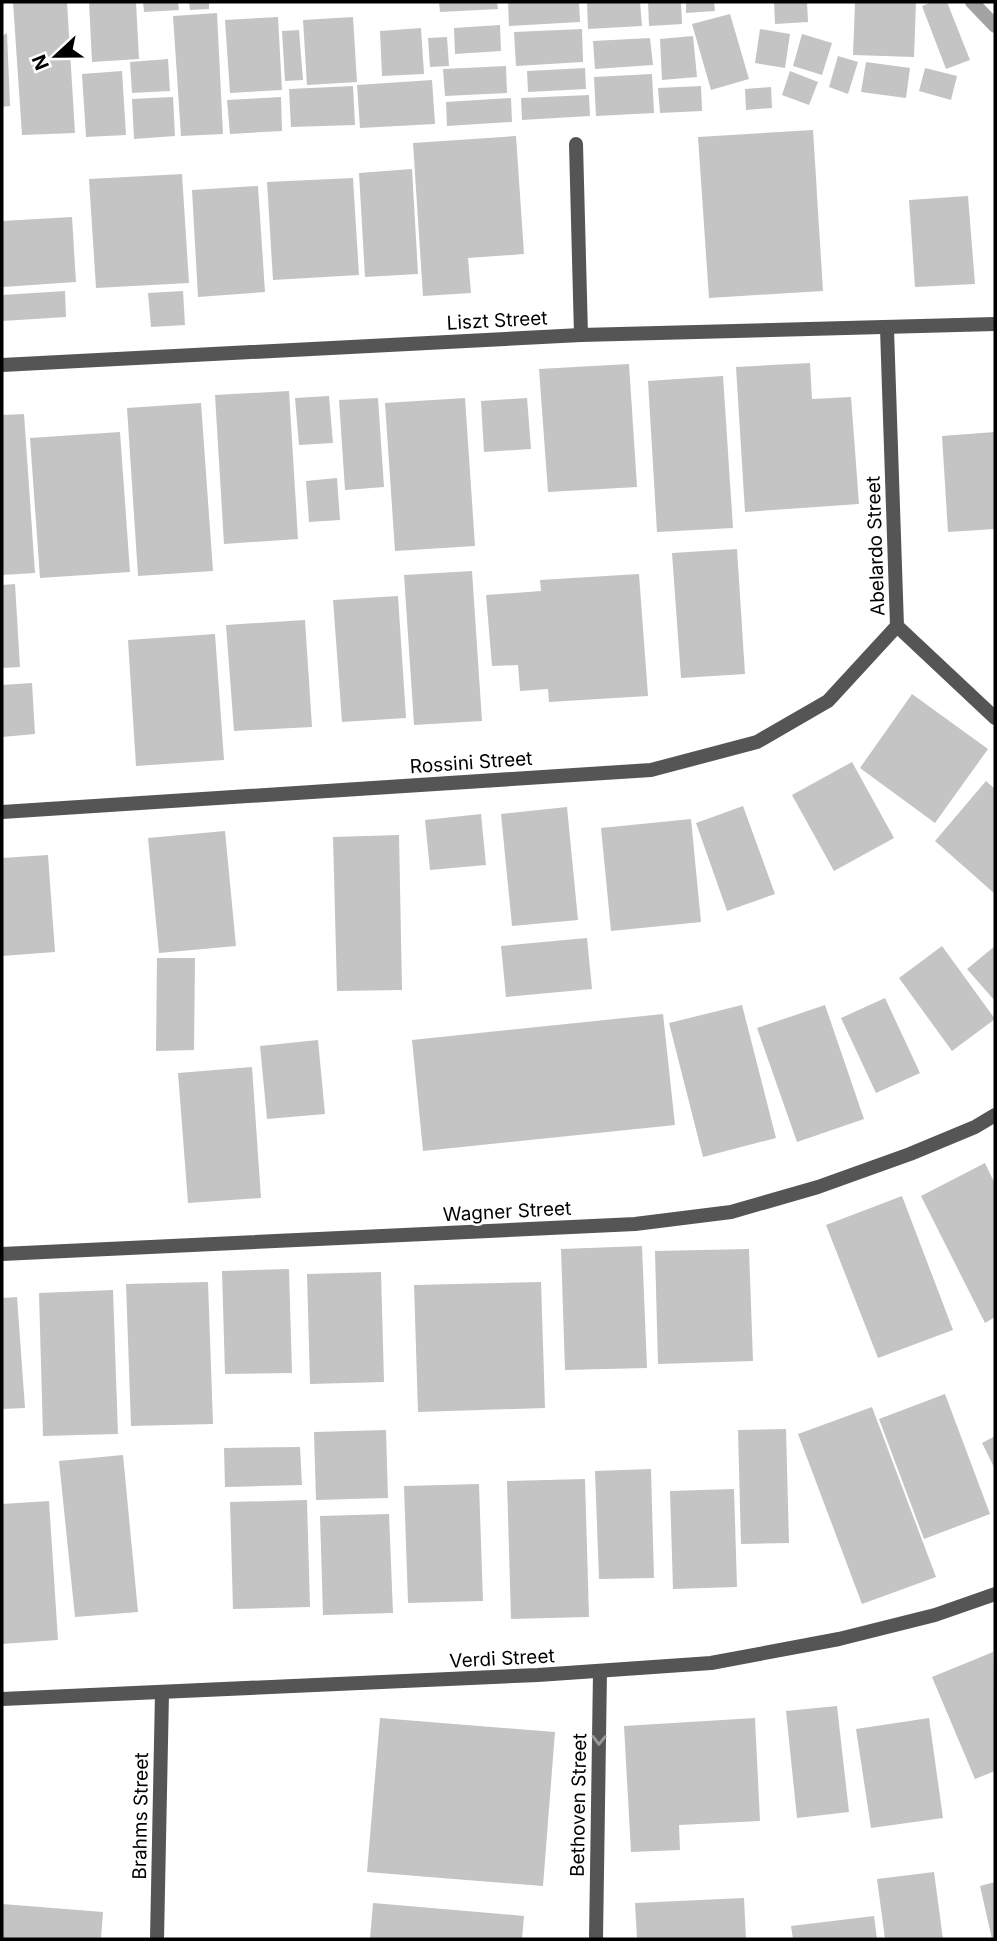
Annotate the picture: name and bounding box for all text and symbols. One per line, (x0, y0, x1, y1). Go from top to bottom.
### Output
north arrow (21, 21, 91, 91)
text: N (27, 51, 54, 73)
street label: Liszt Street (446, 306, 548, 335)
street label: Abelardo Street (862, 476, 889, 616)
street label: Rossini Street (409, 747, 533, 778)
street label: Wagner Street (442, 1197, 572, 1226)
street label: Verdi Street (449, 1644, 555, 1673)
street label: Bethoven Street (566, 1733, 591, 1877)
one-way arrow (591, 1735, 607, 1746)
street label: Brahms Street (128, 1752, 153, 1880)

